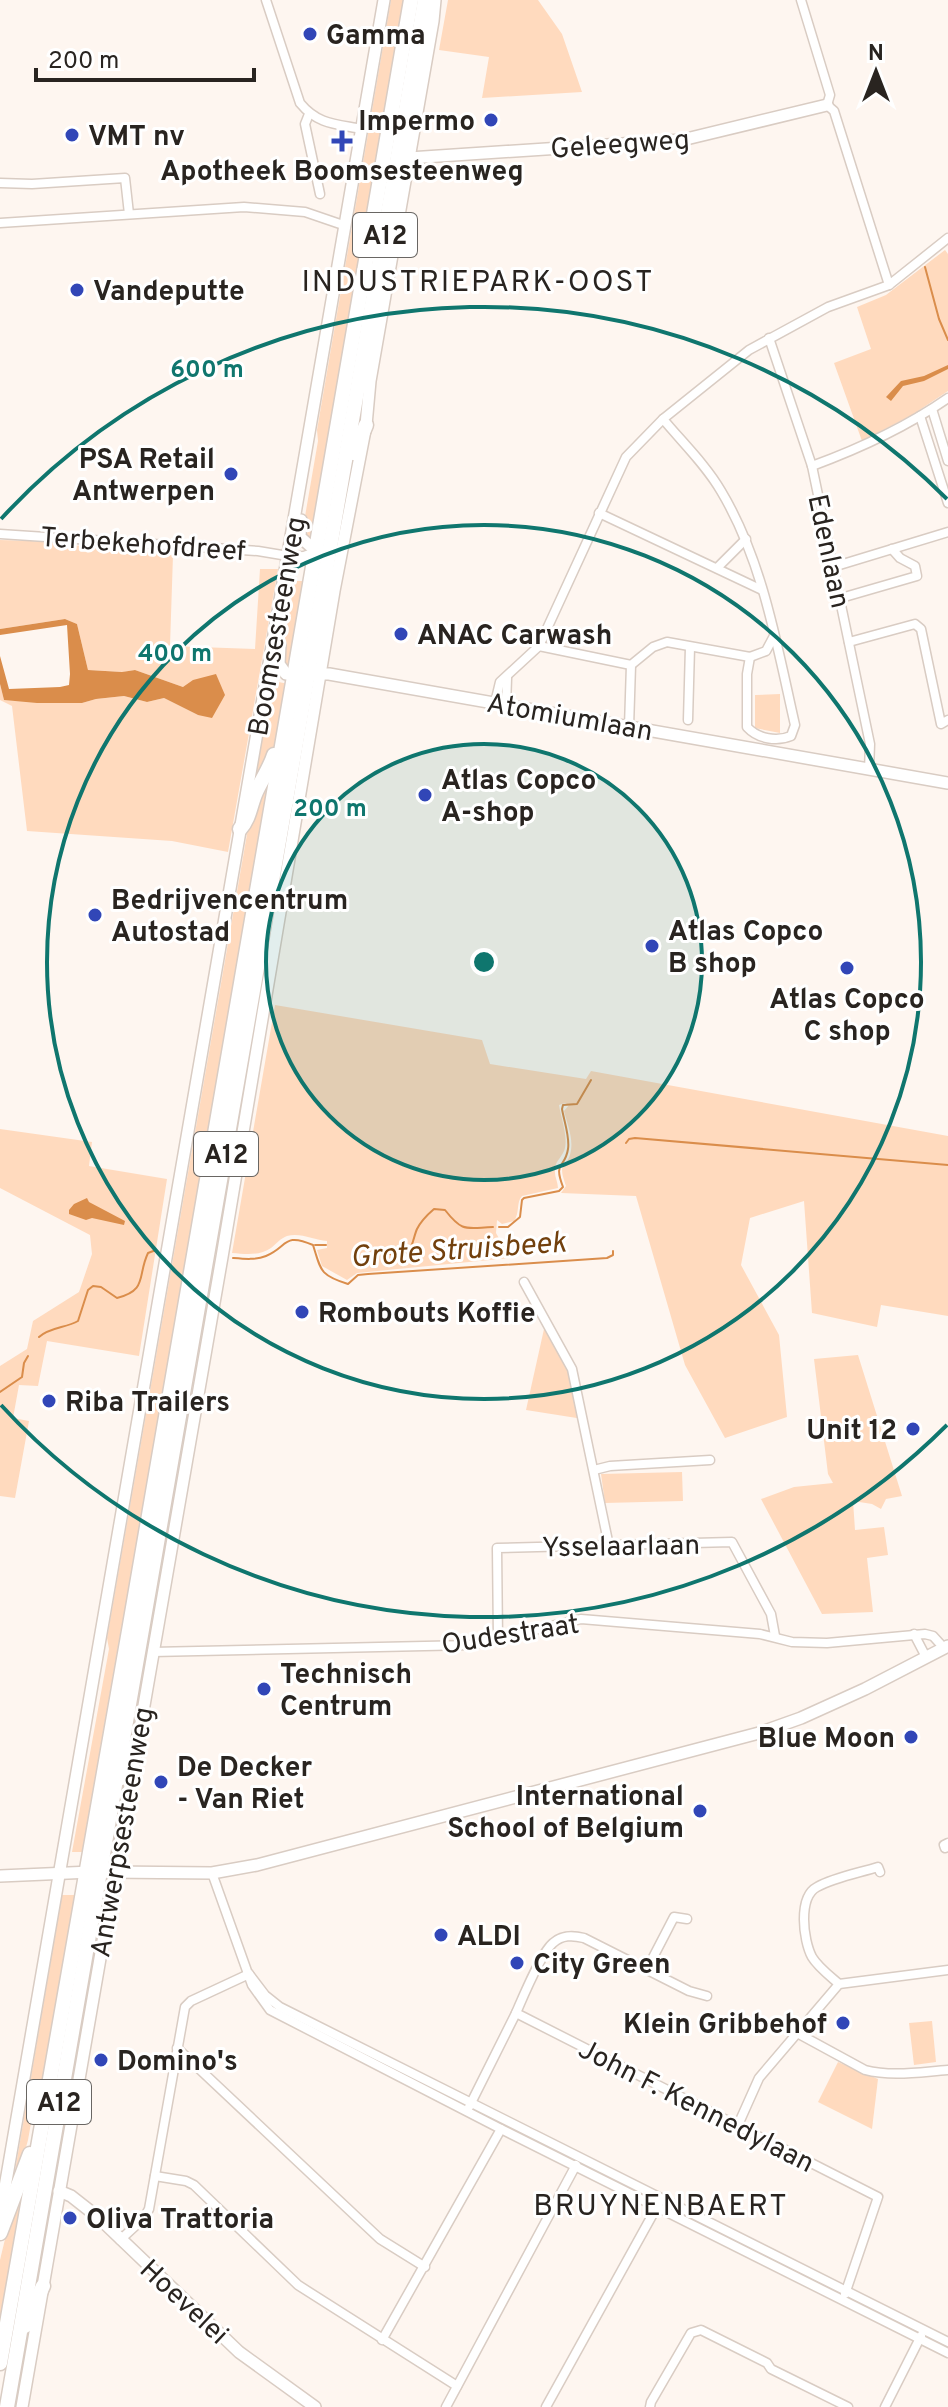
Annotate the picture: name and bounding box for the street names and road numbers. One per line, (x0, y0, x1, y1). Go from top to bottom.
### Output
street label: Geleegweg (549, 123, 691, 169)
road number: A12 (353, 213, 417, 257)
street label: Edenlaan (797, 491, 857, 612)
street label: Boomsesteenweg (242, 514, 316, 739)
street label: Terbekehofdreef (39, 521, 247, 571)
street label: Atomiumlaan (484, 687, 655, 751)
road number: A12 (194, 1132, 258, 1176)
street label: Ysselaarlaan (542, 1529, 700, 1567)
street label: Oudestraat (439, 1607, 582, 1665)
street label: Antwerpsesteenweg (84, 1704, 164, 1961)
street label: John F. Kennedylaan (572, 2033, 820, 2183)
road number: A12 (27, 2080, 91, 2124)
street label: Hoevelei (131, 2253, 235, 2354)

